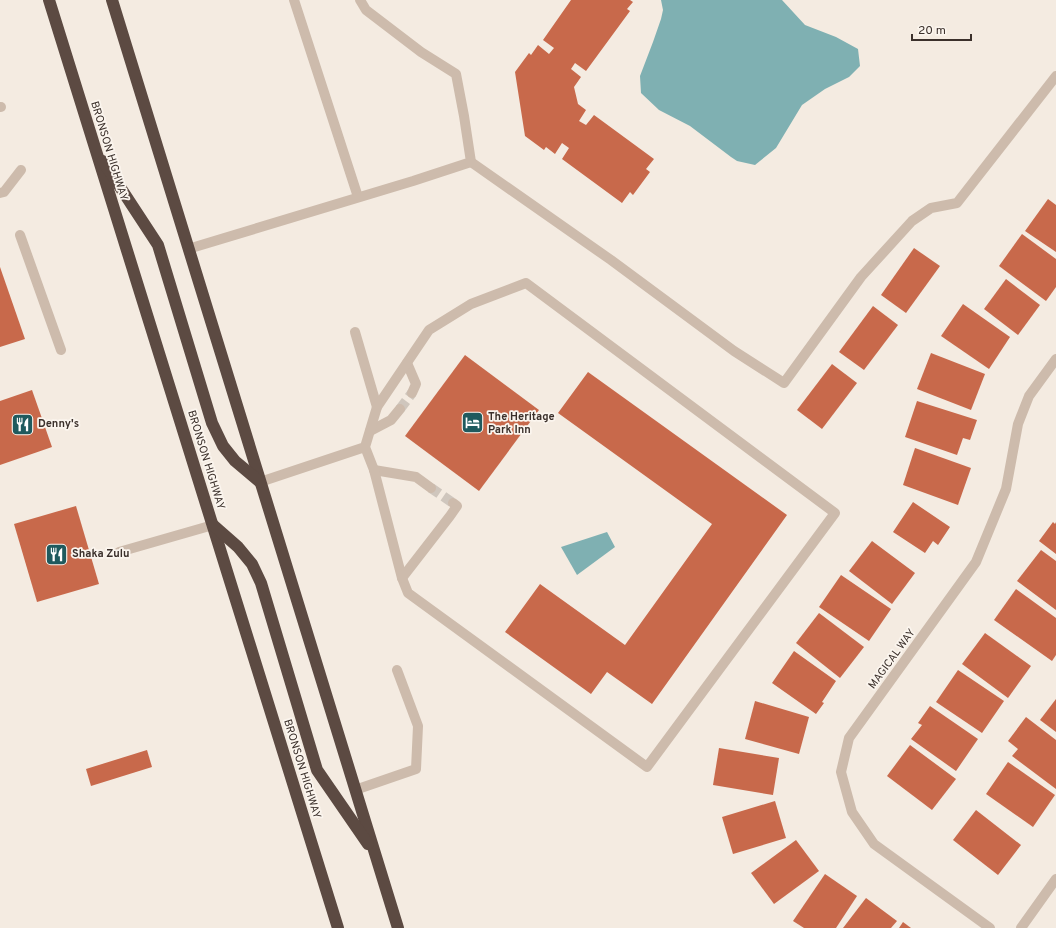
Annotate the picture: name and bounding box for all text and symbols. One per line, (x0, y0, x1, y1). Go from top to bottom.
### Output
scale bar (912, 16, 971, 42)
text: 20 m (918, 23, 946, 39)
street label: BRONSON HIGHWAY (87, 100, 131, 202)
street label: BRONSON HIGHWAY (184, 409, 228, 511)
hotel icon: The Heritage Park Inn (459, 410, 485, 436)
place label: The Heritage Park Inn (488, 410, 555, 437)
restaurant icon: Denny's (9, 411, 35, 437)
place label: Denny's (38, 417, 79, 431)
restaurant icon: Shaka Zulu (44, 541, 70, 567)
place label: Shaka Zulu (72, 547, 129, 561)
street label: MAGICAL WAY (865, 626, 919, 692)
street label: BRONSON HIGHWAY (280, 718, 324, 820)

